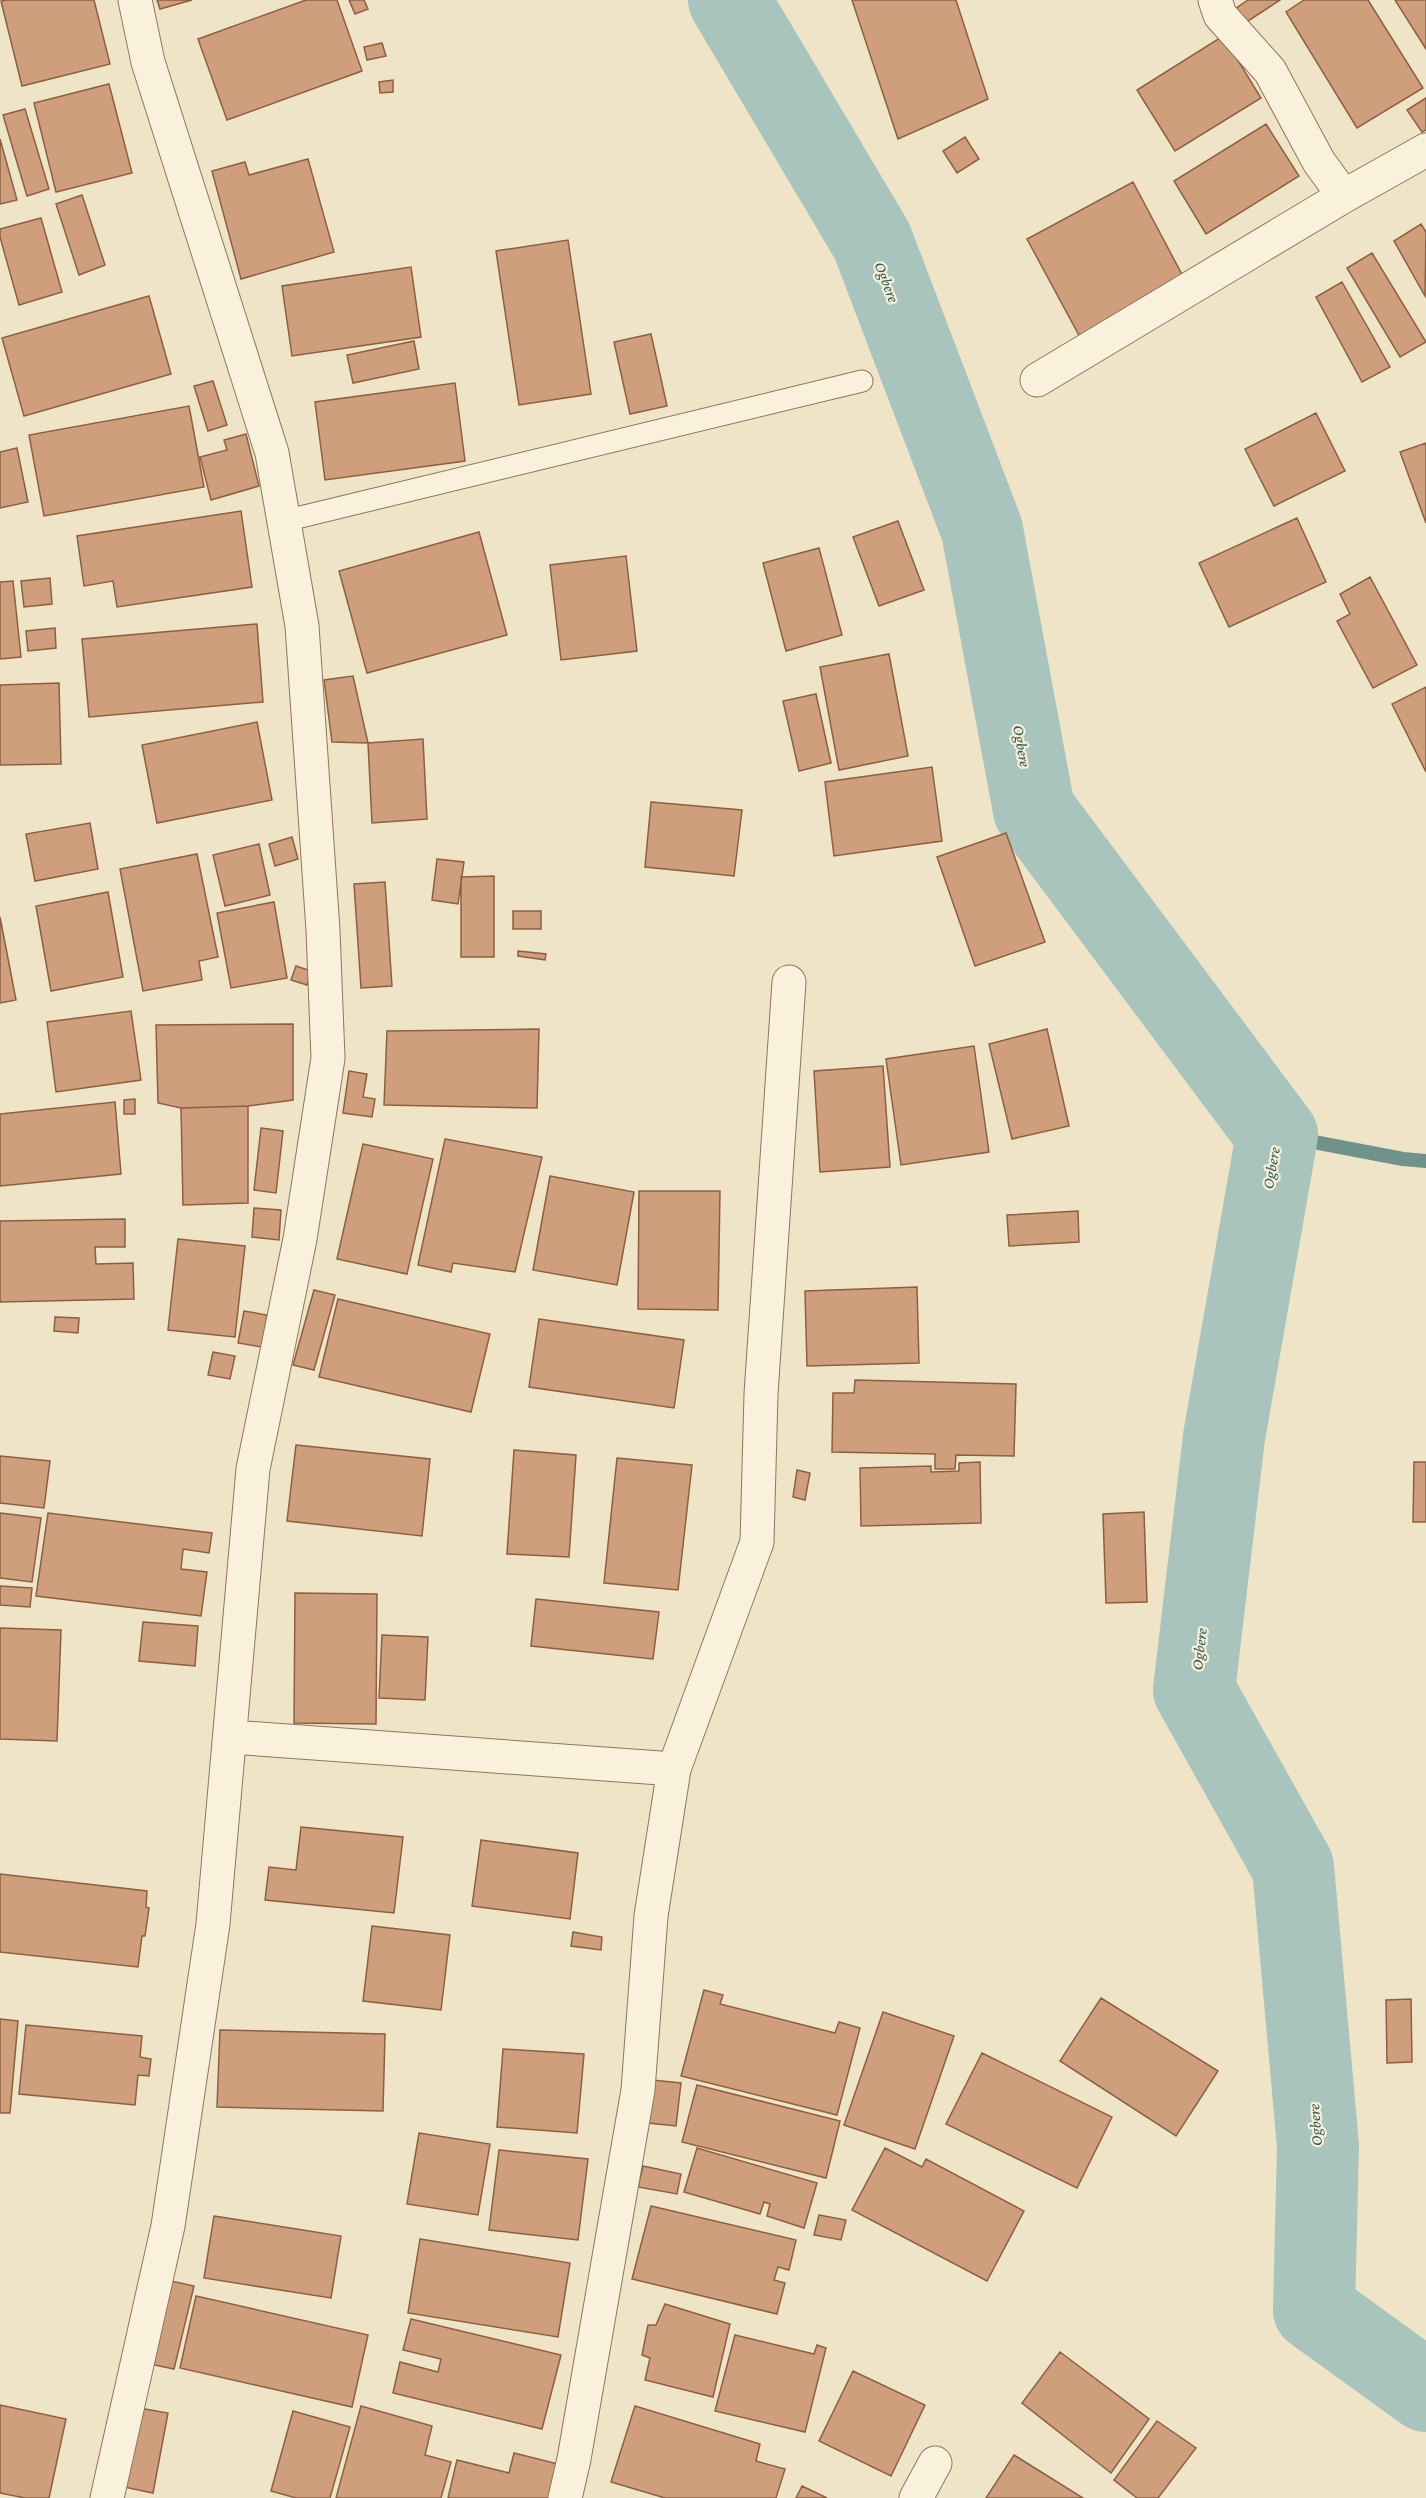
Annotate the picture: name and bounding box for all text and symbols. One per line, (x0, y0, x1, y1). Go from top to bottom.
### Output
water label: Ogbere (871, 259, 903, 305)
water label: Ogbere (1009, 724, 1034, 769)
water label: Ogbere (1259, 1146, 1284, 1191)
water label: Ogbere (1188, 1627, 1211, 1671)
water label: Ogbere (1305, 2103, 1326, 2147)

